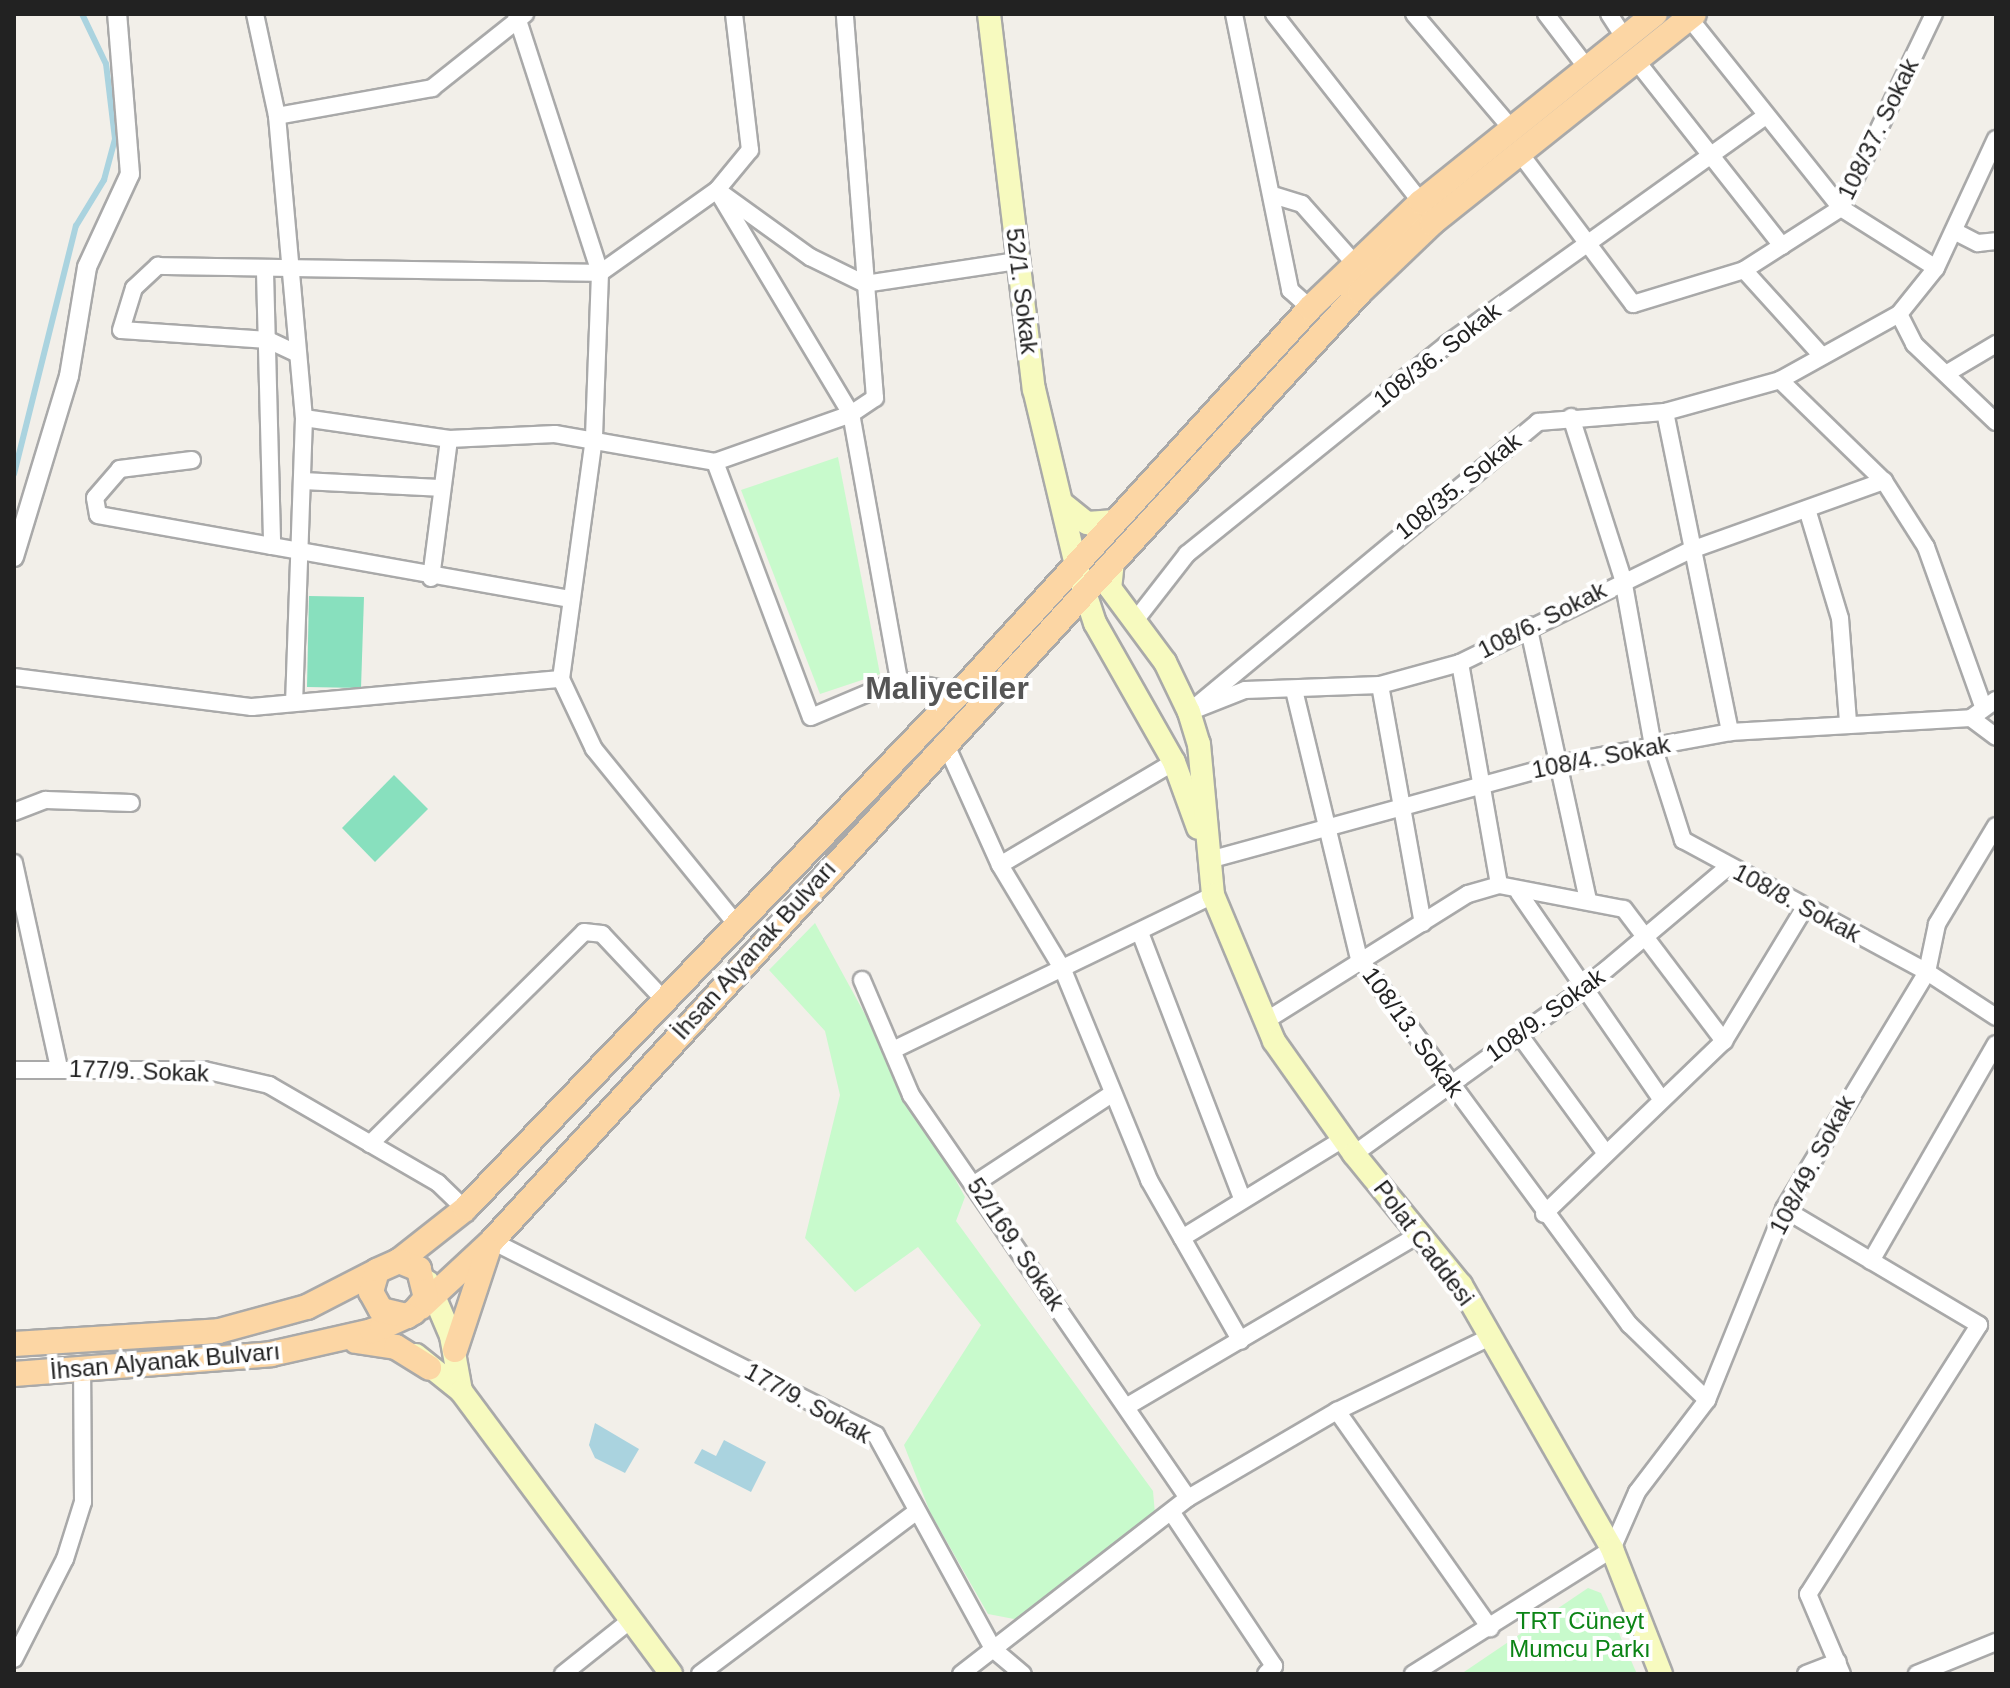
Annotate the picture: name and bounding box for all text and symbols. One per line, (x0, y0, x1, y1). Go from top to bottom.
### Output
street label: 108/37. Sokak (1831, 54, 1925, 204)
street label: 52/1. Sokak (1000, 226, 1044, 356)
street label: 108/36. Sokak (1368, 296, 1506, 414)
street label: 108/35. Sokak (1389, 427, 1527, 545)
street label: 108/6. Sokak (1473, 575, 1611, 665)
district label: Maliyeciler (865, 669, 1029, 707)
street label: 108/4. Sokak (1529, 729, 1673, 785)
street label: İhsan Alyanak Bulvarı (666, 854, 842, 1046)
street label: 108/8. Sokak (1728, 857, 1866, 949)
street label: 108/13. Sokak (1356, 961, 1470, 1103)
street label: 108/9. Sokak (1480, 962, 1610, 1068)
street label: 177/9. Sokak (68, 1054, 210, 1088)
street label: 108/49. Sokak (1763, 1090, 1861, 1240)
street label: 52/169. Sokak (961, 1172, 1071, 1316)
street label: Polat Caddesi (1368, 1175, 1480, 1311)
street label: İhsan Alyanak Bulvarı (48, 1337, 282, 1385)
street label: 177/9. Sokak (740, 1356, 876, 1450)
park label: TRT Cüneyt Mumcu Parkı (1509, 1607, 1651, 1663)

